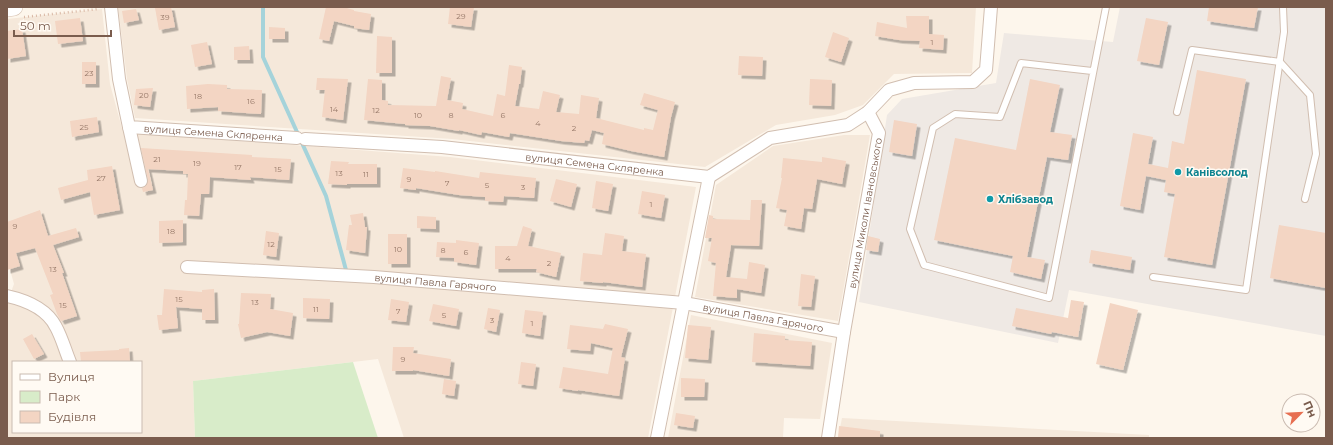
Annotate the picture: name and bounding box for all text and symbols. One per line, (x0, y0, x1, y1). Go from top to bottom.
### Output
house number: 29 (456, 11, 466, 21)
scale bar (14, 12, 111, 38)
house number: 39 (160, 12, 170, 22)
text: 50 m (20, 18, 51, 33)
house number: 1 (931, 37, 933, 47)
house number: 23 (84, 68, 94, 78)
house number: 20 (139, 90, 149, 100)
house number: 18 (194, 91, 202, 101)
house number: 16 (247, 96, 255, 106)
house number: 14 (330, 104, 339, 114)
house number: 12 (372, 105, 380, 115)
house number: 10 (414, 110, 422, 120)
house number: 8 (448, 110, 454, 120)
house number: 6 (501, 110, 506, 120)
house number: 4 (535, 118, 541, 128)
house number: 25 (79, 122, 89, 132)
street label: вулиця Семена Скляренка (143, 122, 283, 144)
house number: 2 (572, 123, 577, 133)
street label: вулиця Миколи Івановського (846, 137, 885, 290)
street label: вулиця Семена Скляренка (525, 150, 665, 179)
house number: 21 (153, 154, 161, 164)
house number: 19 (193, 158, 201, 168)
house number: 17 (234, 162, 242, 172)
house number: 15 (274, 164, 282, 174)
place label: Канівсолод (1186, 166, 1248, 179)
marker: Канівсолод (1173, 167, 1183, 177)
house number: 13 (335, 168, 343, 178)
house number: 11 (363, 169, 369, 179)
house number: 27 (96, 173, 106, 183)
house number: 9 (407, 174, 412, 184)
house number: 7 (445, 178, 450, 188)
house number: 5 (485, 180, 490, 190)
house number: 3 (521, 182, 526, 192)
place label: Хлібзавод (998, 193, 1053, 206)
marker: Хлібзавод (985, 194, 995, 204)
house number: 1 (650, 199, 652, 209)
house number: 9 (13, 221, 18, 231)
house number: 18 (167, 226, 175, 236)
house number: 12 (267, 239, 275, 249)
house number: 10 (394, 244, 402, 254)
house number: 8 (440, 245, 446, 255)
house number: 6 (464, 247, 469, 257)
house number: 4 (505, 253, 511, 263)
house number: 2 (547, 258, 552, 268)
house number: 13 (49, 264, 57, 274)
street label: вулиця Павла Гарячого (374, 271, 497, 294)
house number: 15 (175, 294, 183, 304)
house number: 13 (251, 297, 259, 307)
house number: 15 (59, 300, 67, 310)
street label: вулиця Павла Гарячого (702, 301, 825, 335)
house number: 11 (313, 304, 319, 314)
house number: 7 (396, 306, 401, 316)
house number: 5 (442, 310, 447, 320)
house number: 3 (490, 315, 495, 325)
house number: 1 (531, 318, 533, 328)
house number: 9 (401, 354, 406, 364)
legend (12, 361, 142, 433)
text: Вулиця (48, 369, 95, 384)
text: Парк (48, 389, 80, 404)
north arrow (1281, 393, 1321, 433)
text: Пн (1300, 399, 1320, 419)
text: Будівля (48, 409, 96, 424)

